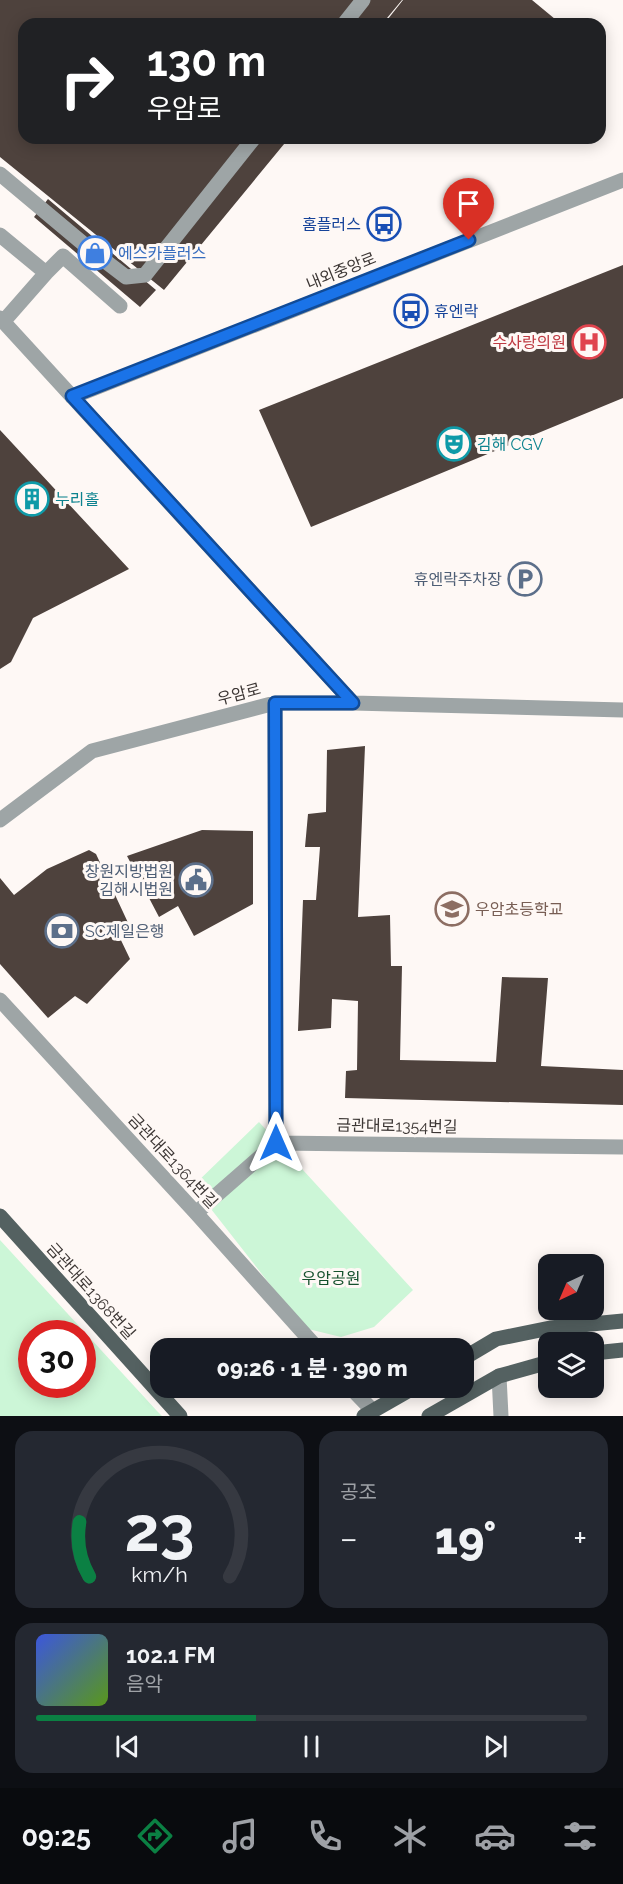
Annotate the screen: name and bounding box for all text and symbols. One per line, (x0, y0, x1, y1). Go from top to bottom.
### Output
text: 130 m (147, 37, 266, 86)
icon: right (48, 42, 126, 120)
text: 우암로 (147, 93, 222, 124)
pin (443, 178, 494, 240)
icon: arrive (452, 187, 485, 220)
bus stop icon: 홈플러스 (366, 206, 402, 242)
place label: 홈플러스 (302, 215, 361, 234)
shop icon: 에스카플러스 (77, 235, 113, 271)
place label: 에스카플러스 (118, 244, 206, 263)
street label: 내외중앙로 (303, 248, 379, 294)
bus stop icon: 휴엔락 (393, 293, 429, 329)
place label: 휴엔락 (434, 302, 478, 321)
hospital icon: 수사랑의원 (571, 324, 607, 360)
place label: 수사랑의원 (492, 333, 566, 352)
theatre icon: 김해 CGV (436, 426, 472, 462)
place label: 김해 CGV (477, 435, 543, 454)
building icon: 누리홀 (14, 481, 50, 517)
place label: 누리홀 (55, 490, 99, 509)
parking icon: 휴엔락주차장 (507, 561, 543, 597)
place label: 휴엔락주차장 (414, 570, 502, 589)
street label: 우암로 (215, 679, 263, 709)
place label: 창원지방법원 김해시법원 (85, 862, 173, 899)
public building icon: 창원지방법원 김해시법원 (178, 862, 214, 898)
school or university icon: 우암초등학교 (434, 891, 470, 927)
place label: 우암초등학교 (475, 900, 563, 919)
bank icon: SC제일은행 (44, 913, 80, 949)
place label: SC제일은행 (85, 922, 165, 941)
street label: 금관대로1364번길 (124, 1110, 222, 1212)
position arrow (244, 1111, 308, 1175)
street label: 금관대로1354번길 (336, 1115, 458, 1137)
street label: 금관대로1368번길 (43, 1239, 139, 1343)
north arrow (538, 1254, 604, 1320)
map controls (538, 1254, 604, 1398)
park label: 우암공원 (302, 1269, 360, 1288)
speed limit sign: 30 (18, 1320, 96, 1398)
button: layers (538, 1332, 604, 1398)
text: 09:26 · 1 분 · 390 m (216, 1355, 408, 1381)
text: 공조 (340, 1480, 377, 1504)
text: 23 (124, 1492, 195, 1566)
text: 19° (435, 1512, 496, 1565)
text: − (340, 1519, 358, 1558)
text: + (573, 1519, 587, 1558)
text: km/h (131, 1562, 188, 1587)
text: 102.1 FM (126, 1642, 216, 1668)
text: 음악 (126, 1672, 163, 1696)
icon: previous (111, 1730, 144, 1763)
icon: pause (295, 1730, 328, 1763)
icon: next (479, 1730, 512, 1763)
icon: directions (134, 1815, 176, 1857)
icon: music (219, 1815, 261, 1857)
icon: phone (304, 1815, 346, 1857)
icon: climate (389, 1815, 431, 1857)
icon: car (474, 1815, 516, 1857)
icon: filters (559, 1815, 601, 1857)
text: 09:25 (22, 1821, 91, 1852)

